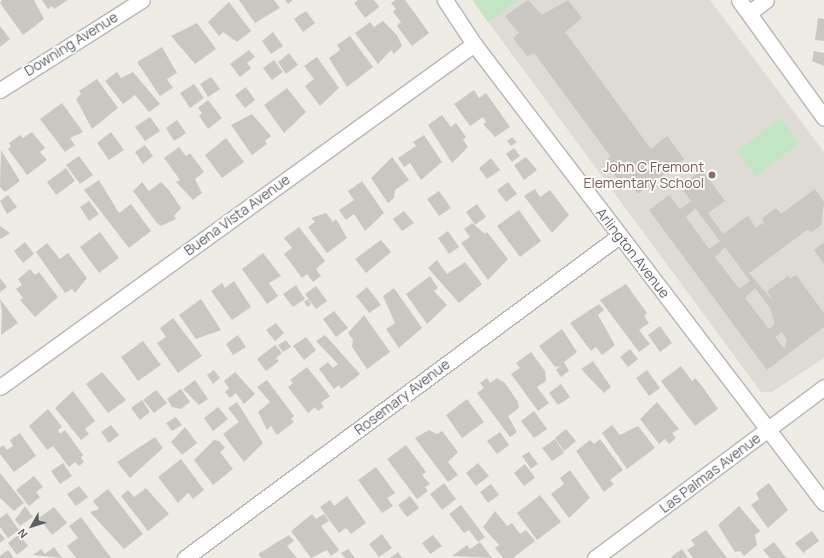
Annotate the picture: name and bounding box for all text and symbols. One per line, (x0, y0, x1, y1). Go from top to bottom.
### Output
street label: Downing Avenue (21, 9, 121, 79)
place label: John C Fremont Elementary School (584, 159, 704, 192)
marker: John C Fremont Elementary School (707, 170, 717, 180)
street label: Buena Vista Avenue (181, 171, 293, 259)
street label: Arlington Avenue (593, 205, 673, 301)
street label: Rosemary Avenue (351, 356, 453, 438)
street label: Las Palmas Avenue (656, 430, 764, 516)
north arrow (12, 506, 52, 546)
text: N (14, 526, 31, 542)

